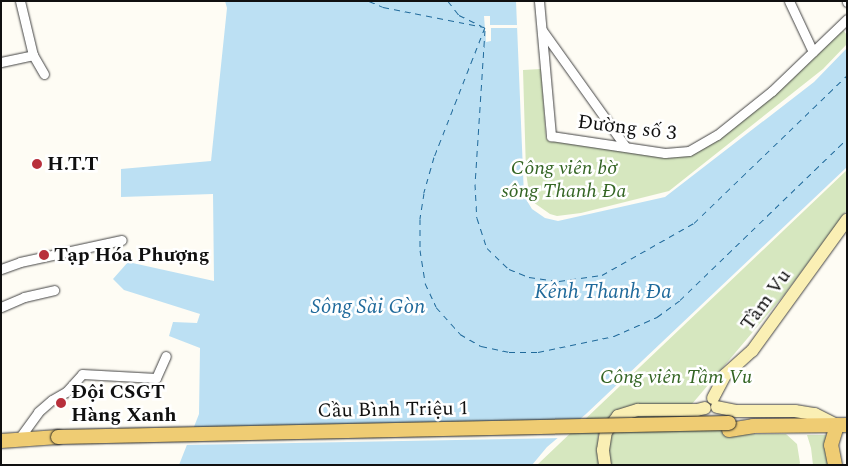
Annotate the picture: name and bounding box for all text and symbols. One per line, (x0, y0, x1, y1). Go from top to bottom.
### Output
street label: Đường số 3 (576, 110, 678, 146)
place label: H.T.T (47, 152, 98, 176)
park label: Công viên bờ sông Thanh Đa (502, 156, 626, 203)
marker: H.T.T (31, 158, 43, 170)
place label: Tạp Hóa Phượng (54, 243, 209, 267)
marker: Tạp Hóa Phượng (38, 249, 50, 261)
street label: Tầm Vu (736, 265, 796, 335)
water label: Kênh Thanh Đa (534, 279, 672, 305)
water label: Sông Sài Gòn (311, 294, 425, 320)
park label: Công viên Tầm Vu (600, 365, 752, 389)
place label: Đội CSGT Hàng Xanh (71, 380, 177, 427)
marker: Đội CSGT Hàng Xanh (55, 397, 67, 409)
street label: Cầu Bình Triệu 1 (317, 397, 469, 423)

